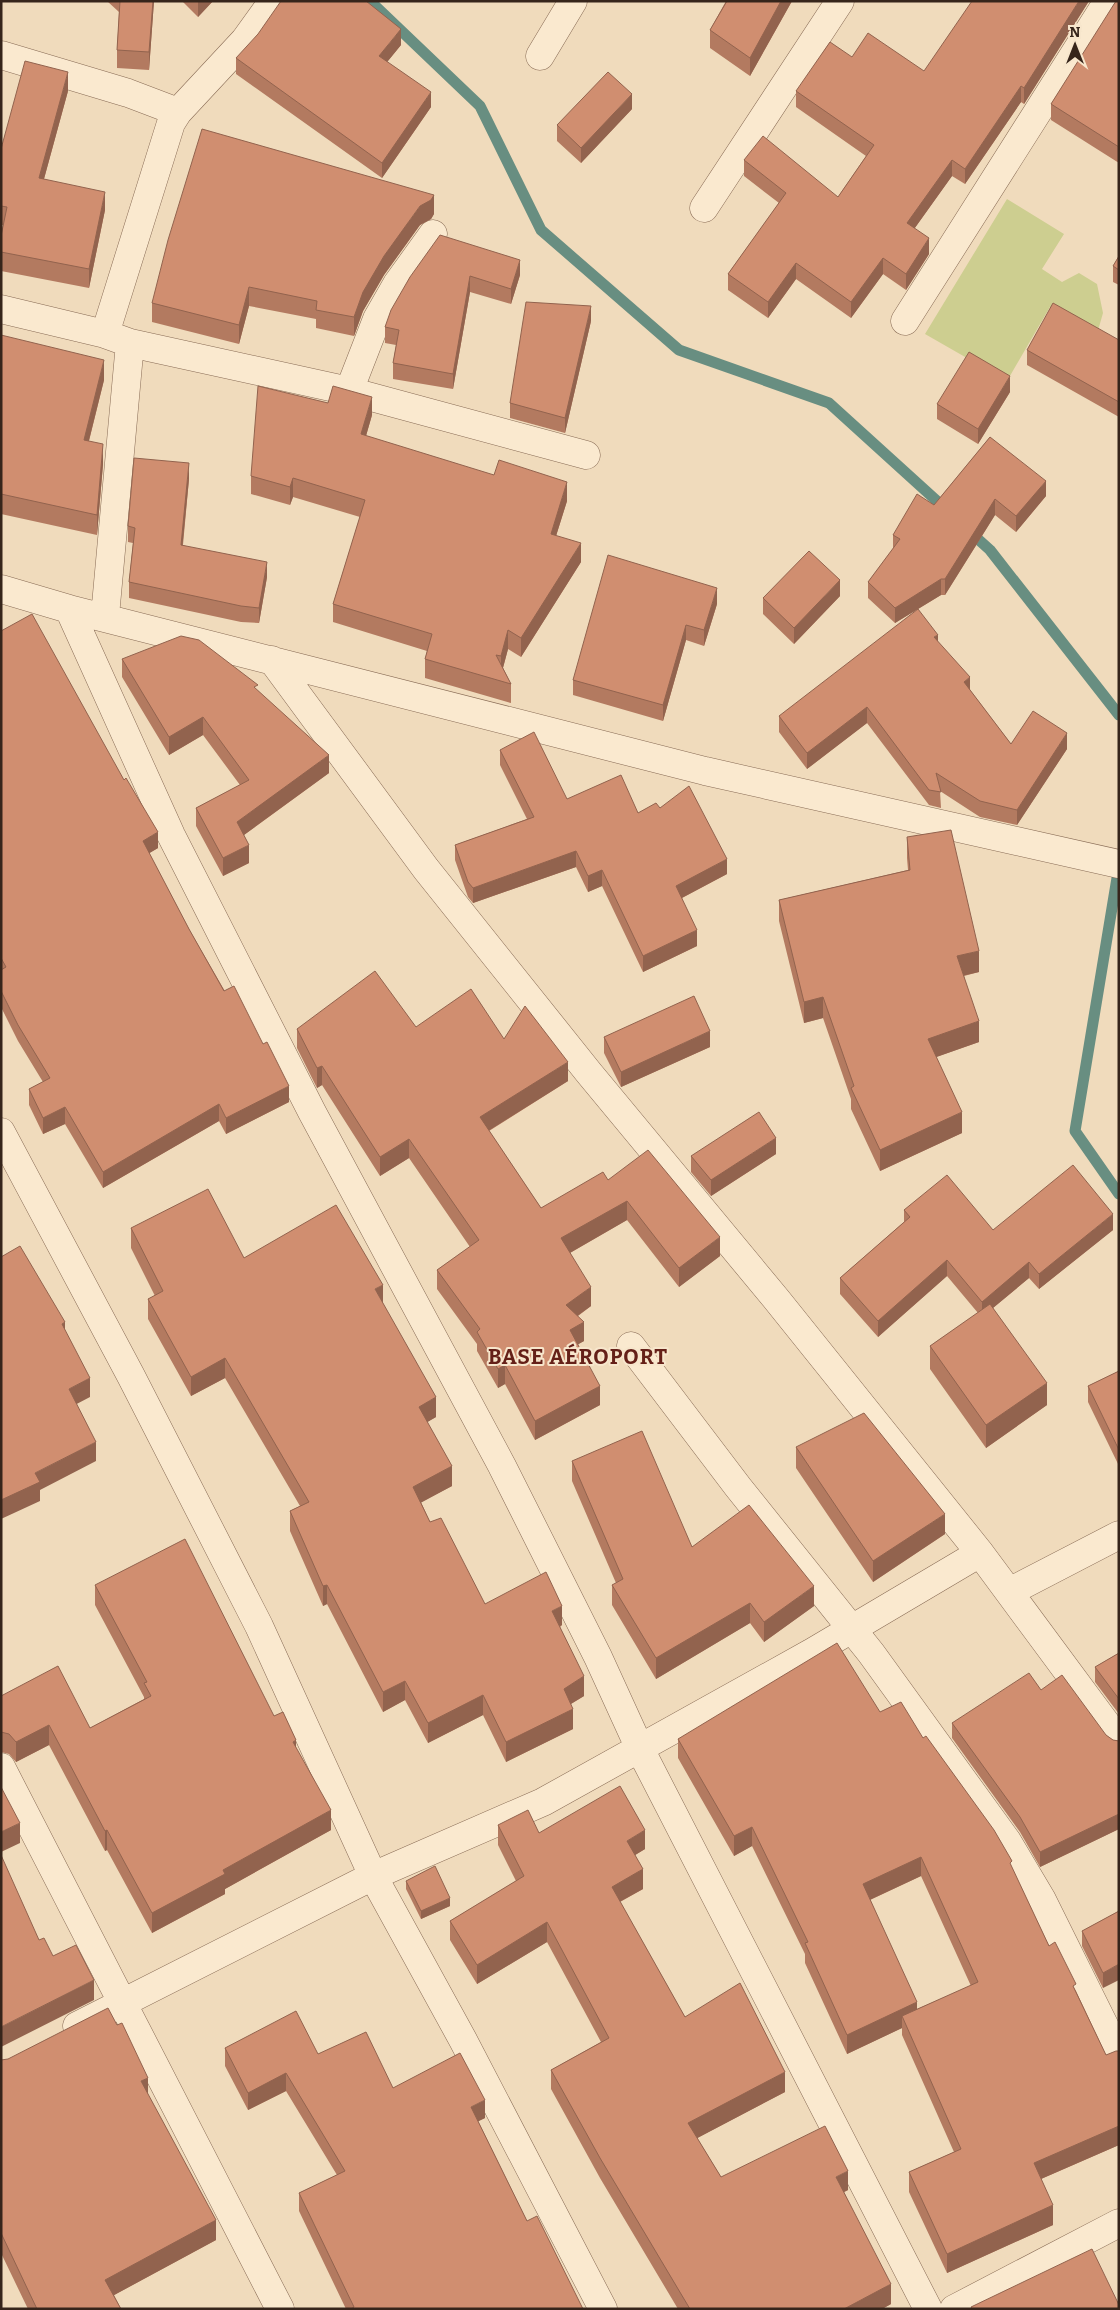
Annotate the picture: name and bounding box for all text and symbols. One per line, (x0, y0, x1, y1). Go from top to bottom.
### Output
north arrow (1050, 20, 1100, 70)
text: N (1070, 24, 1081, 41)
district label: BASE AÉROPORT (488, 1343, 668, 1370)

